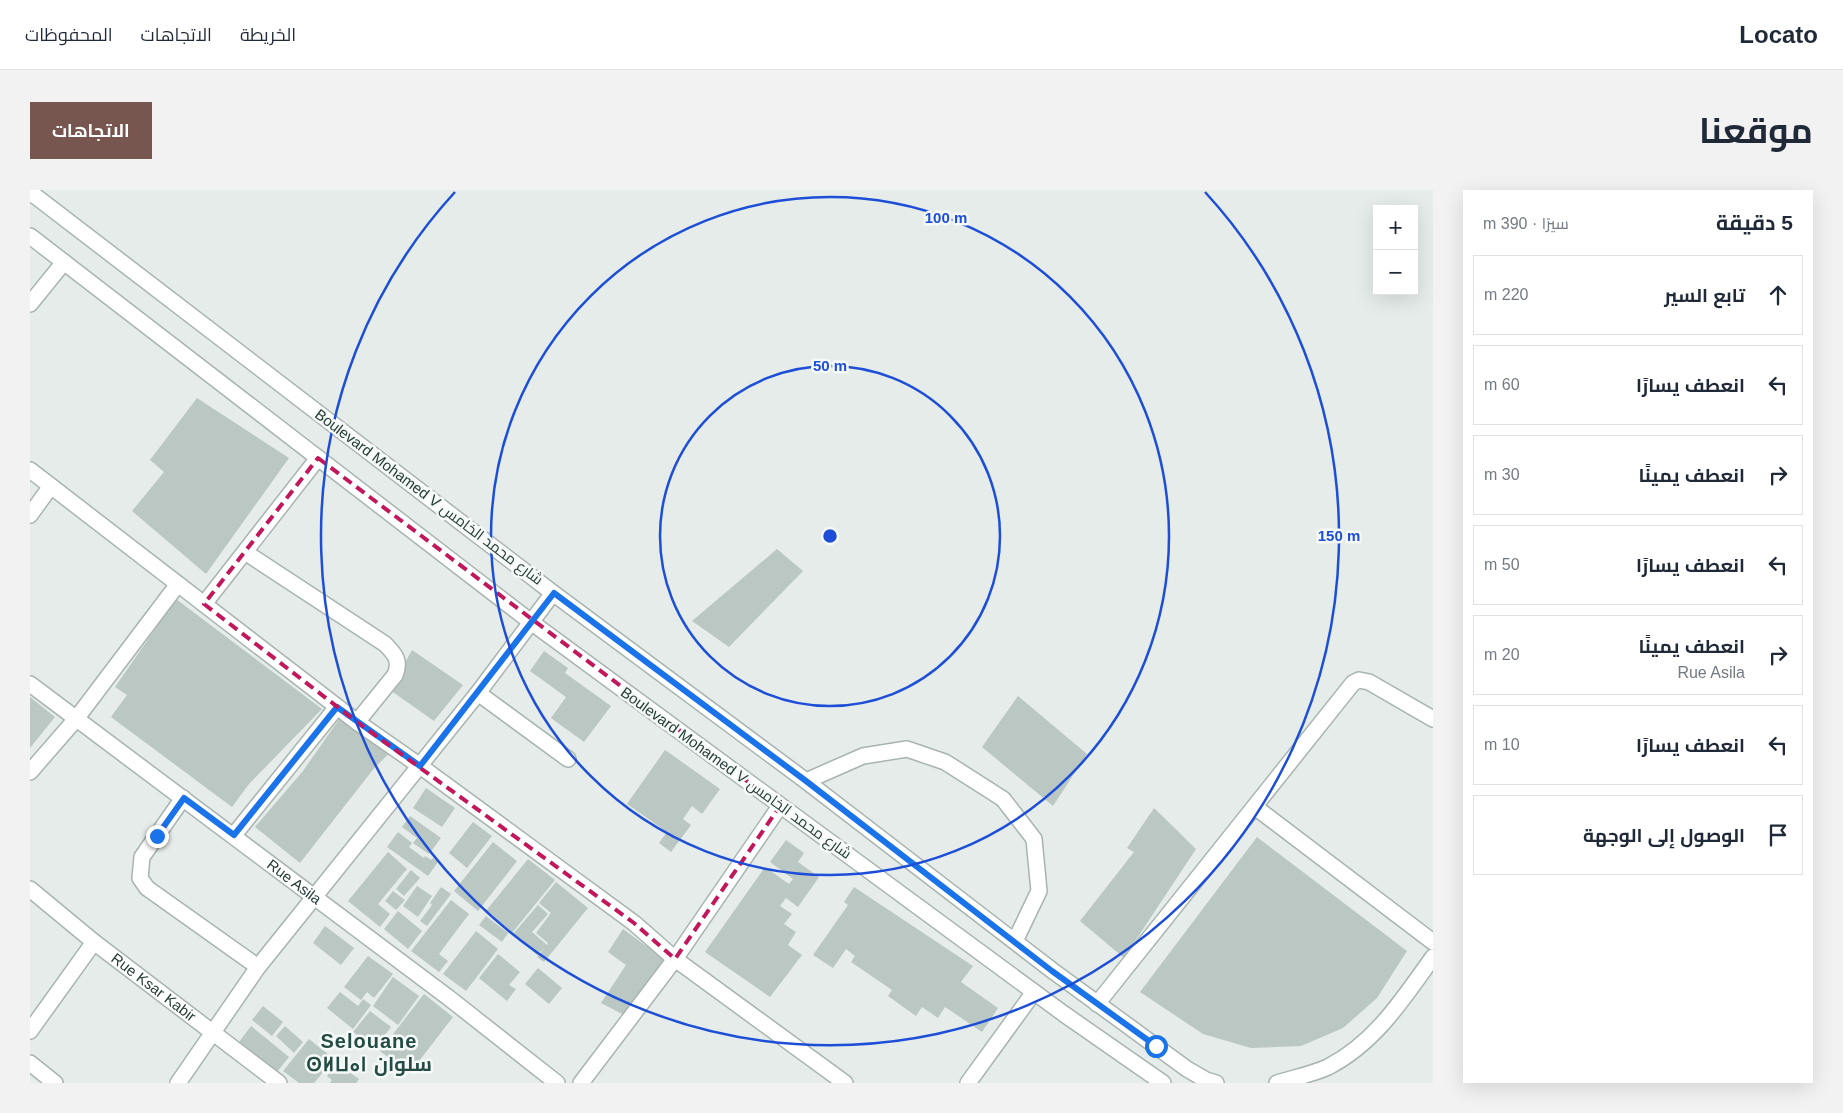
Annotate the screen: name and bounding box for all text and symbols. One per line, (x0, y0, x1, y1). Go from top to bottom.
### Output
text: Locato (1739, 21, 1818, 48)
text: المحفوظات (25, 25, 113, 45)
text: الاتجاهات (141, 25, 212, 45)
text: الخريطة (240, 25, 296, 45)
button: الاتجاهات (30, 102, 152, 159)
text: موقعنا (1699, 111, 1813, 150)
map controls (1373, 205, 1418, 295)
button: + (1373, 205, 1418, 250)
text: 100 m (925, 209, 967, 226)
text: 5 دقيقة (1716, 211, 1793, 234)
text: سيرًا · 390 m (1483, 215, 1569, 232)
button: − (1373, 250, 1418, 295)
icon: ahead (1764, 281, 1792, 309)
text: تابع السير (1664, 285, 1745, 306)
text: 220 m (1484, 286, 1528, 303)
text: 50 m (813, 357, 847, 374)
icon: left (1764, 371, 1792, 399)
text: انعطف يسارًا (1636, 375, 1745, 396)
text: 60 m (1484, 376, 1520, 393)
street label: Boulevard Mohamed V شارع محمد الخامس (310, 405, 547, 590)
icon: right (1764, 461, 1792, 489)
text: انعطف يمينًا (1638, 465, 1745, 486)
text: 30 m (1484, 466, 1520, 483)
centre of rings (821, 527, 839, 545)
text: 150 m (1318, 527, 1360, 544)
icon: left (1764, 551, 1792, 579)
text: انعطف يسارًا (1636, 555, 1745, 576)
text: 50 m (1484, 556, 1520, 573)
text: انعطف يمينًا (1638, 636, 1745, 657)
icon: right (1764, 641, 1792, 669)
text: 20 m (1484, 646, 1520, 663)
text: Rue Asila (1677, 664, 1745, 681)
street label: Boulevard Mohamed V شارع محمد الخامس (616, 683, 855, 864)
icon: left (1764, 731, 1792, 759)
text: انعطف يسارًا (1636, 735, 1745, 756)
text: 10 m (1484, 736, 1520, 753)
icon: arrive (1764, 821, 1792, 849)
route end (146, 825, 169, 848)
text: الوصول إلى الوجهة (1583, 825, 1745, 846)
street label: Rue Asila (264, 856, 325, 908)
street label: Rue Ksar Kabir (108, 949, 200, 1025)
district label: Selouane ⵙⵍⵡⴰⵏ سلوان (306, 1030, 432, 1076)
route start (1145, 1035, 1168, 1058)

